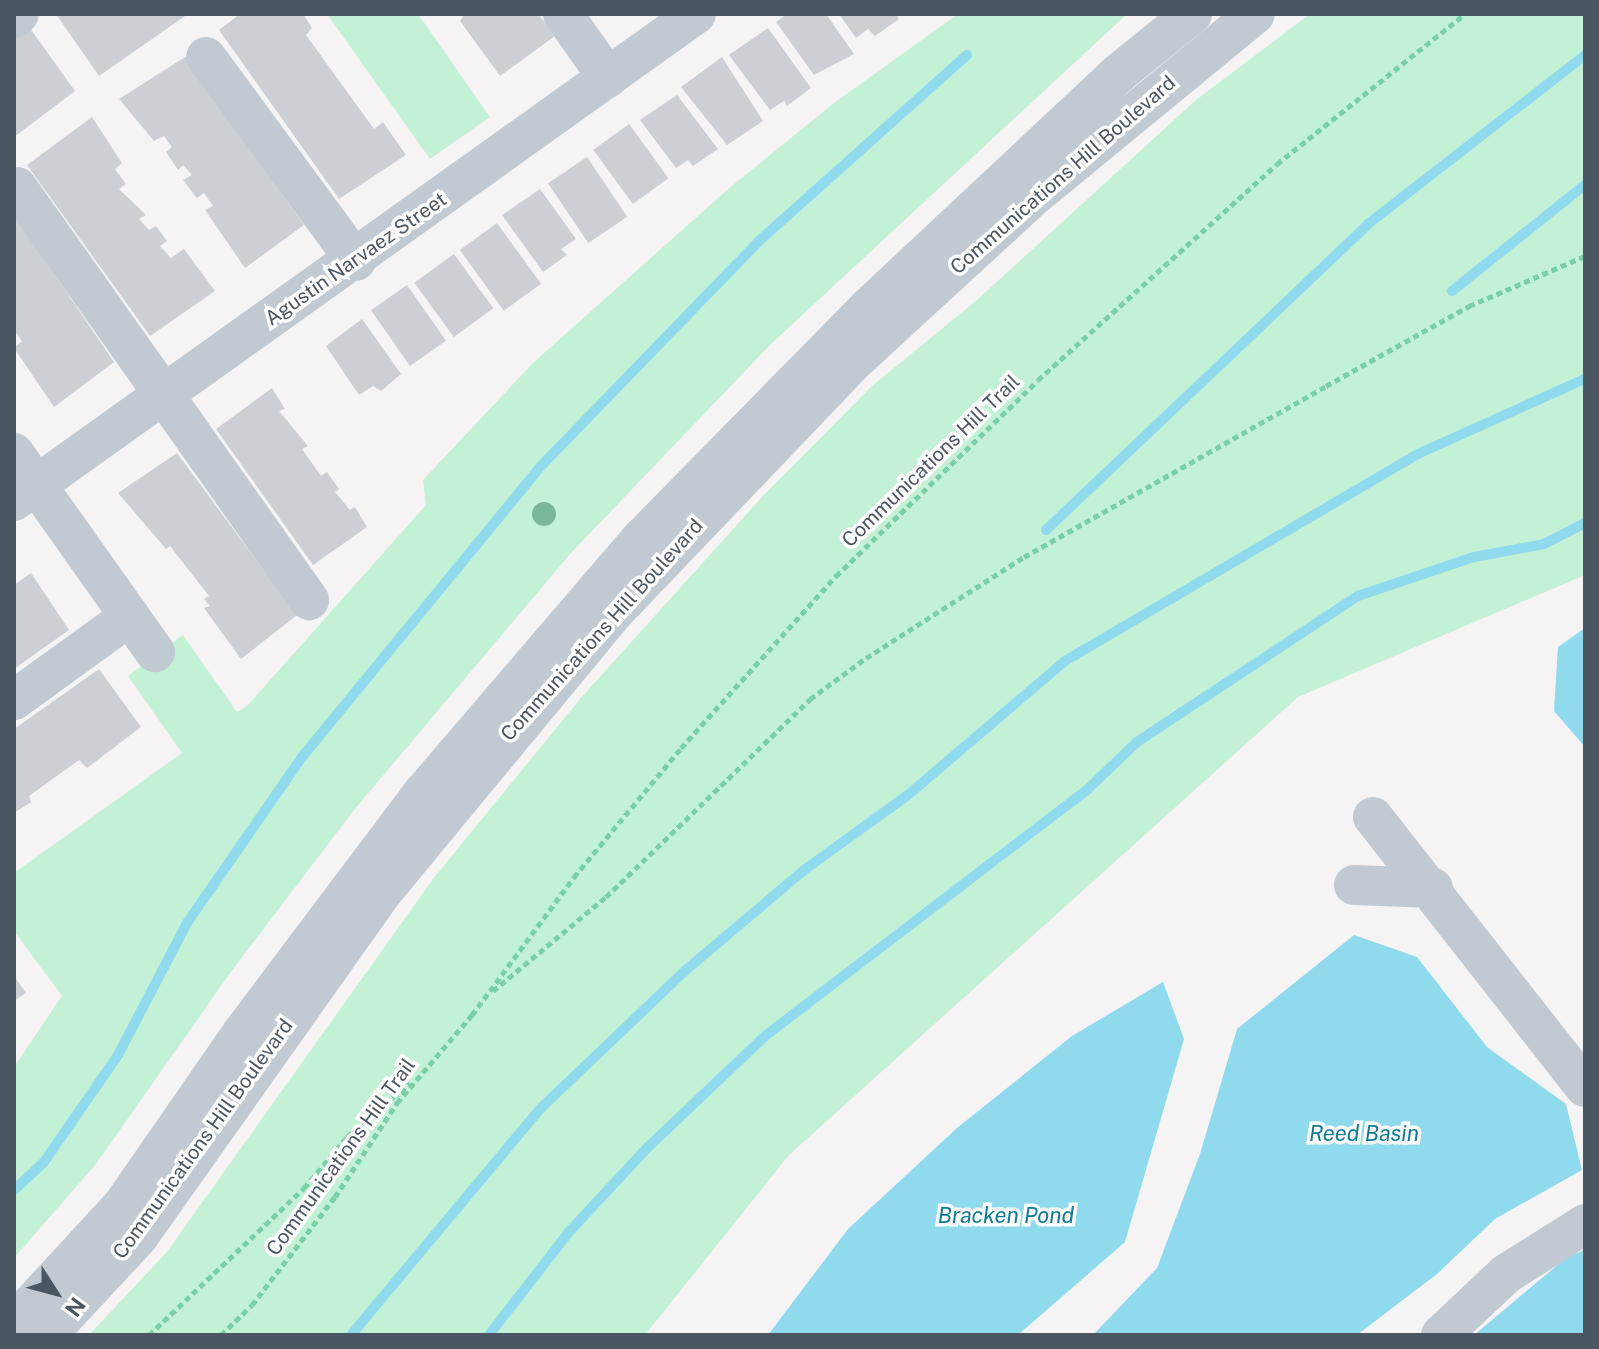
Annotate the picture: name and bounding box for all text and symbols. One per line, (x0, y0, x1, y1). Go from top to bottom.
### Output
street label: Communications Hill Boulevard (946, 71, 1180, 279)
street label: Agustin Narvaez Street (261, 187, 451, 331)
street label: Communications Hill Trail (837, 370, 1025, 552)
street label: Communications Hill Boulevard (496, 514, 708, 746)
street label: Communications Hill Boulevard (108, 1014, 298, 1264)
street label: Communications Hill Trail (261, 1054, 421, 1260)
water label: Reed Basin (1309, 1121, 1419, 1147)
water label: Bracken Pond (938, 1203, 1074, 1229)
north arrow (16, 1253, 96, 1333)
text: N (60, 1293, 91, 1322)

